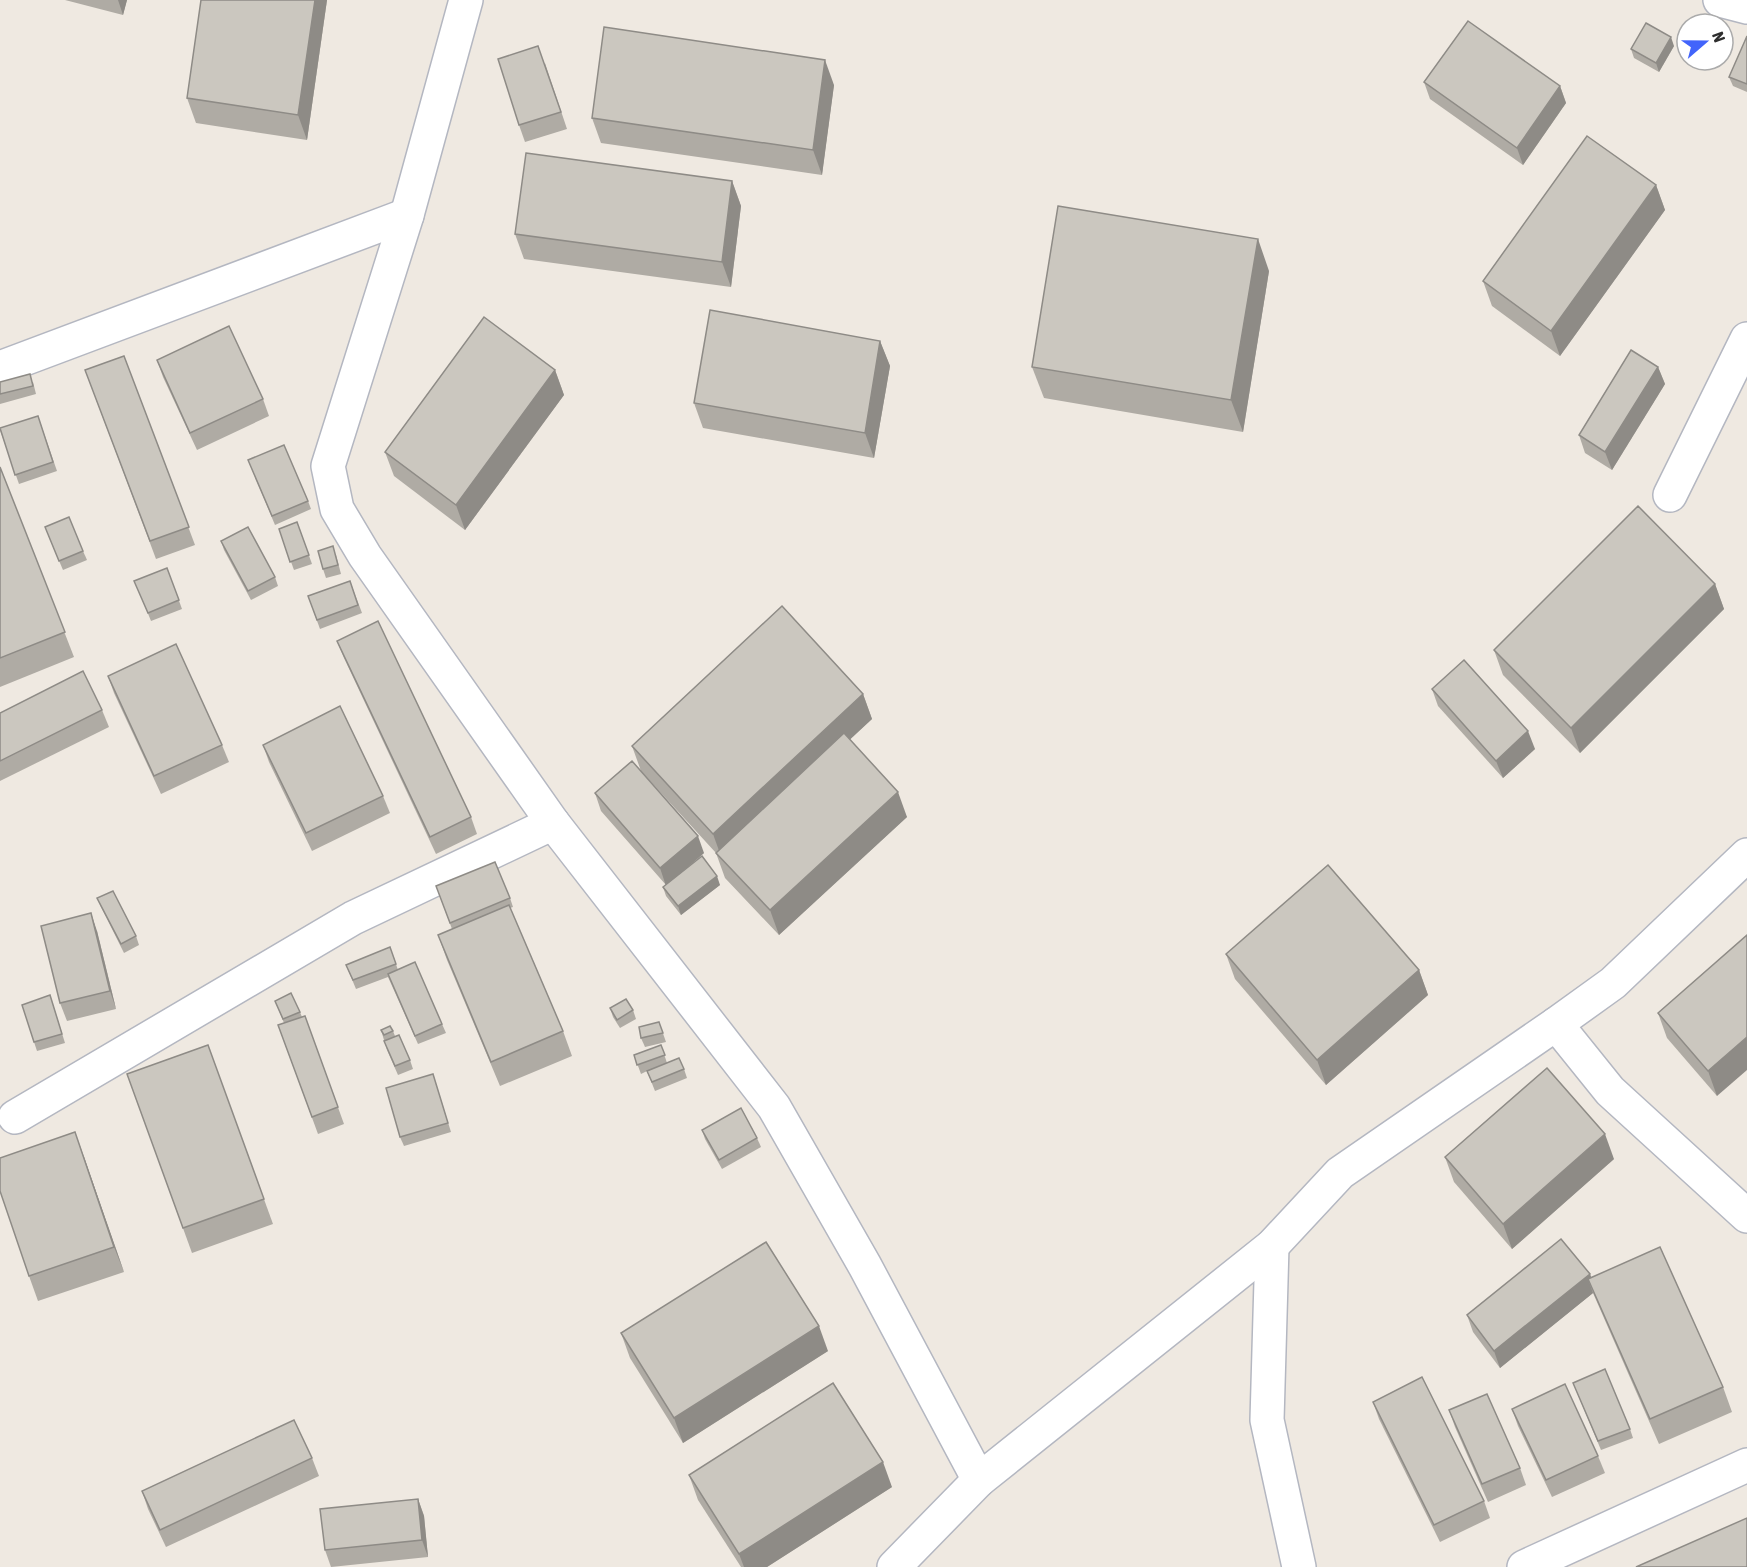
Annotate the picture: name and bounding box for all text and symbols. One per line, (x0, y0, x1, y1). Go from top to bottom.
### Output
north arrow (1675, 12, 1735, 72)
text: N (1709, 29, 1729, 44)

